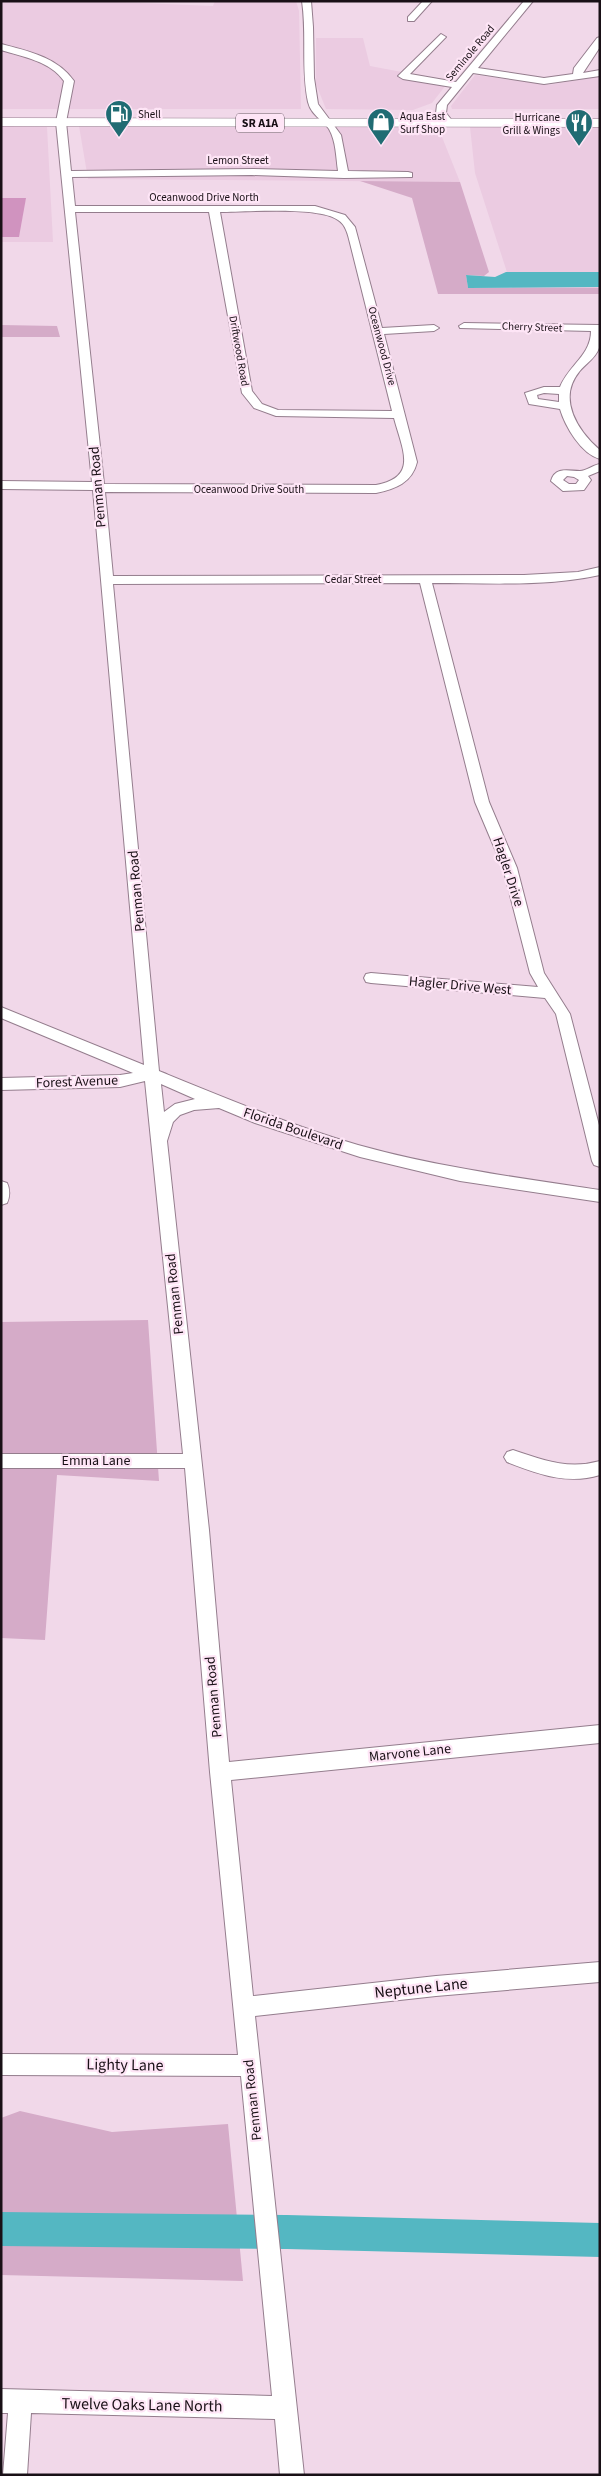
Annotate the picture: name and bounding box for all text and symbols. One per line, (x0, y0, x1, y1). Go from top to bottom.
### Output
street label: Seminole Road (442, 22, 498, 84)
fuel station icon: Shell (104, 99, 134, 138)
place label: Shell (138, 107, 161, 122)
shop icon: Aqua East Surf Shop (366, 107, 396, 146)
restaurant icon: Hurricane Grill & Wings (564, 108, 594, 147)
place label: Aqua East Surf Shop (400, 109, 446, 137)
place label: Hurricane Grill & Wings (502, 110, 561, 138)
road number: SR A1A (236, 114, 284, 132)
street label: Lemon Street (207, 153, 269, 168)
street label: Oceanwood Drive North (149, 190, 259, 205)
street label: Oceanwood Drive (364, 305, 400, 388)
street label: Driftwood Road (225, 314, 253, 388)
street label: Cherry Street (501, 318, 563, 336)
street label: Penman Road (84, 446, 112, 528)
street label: Oceanwood Drive South (194, 482, 304, 497)
street label: Cedar Street (325, 572, 382, 587)
street label: Hagler Drive (487, 835, 529, 909)
street label: Penman Road (123, 850, 151, 932)
street label: Hagler Drive West (408, 972, 512, 1000)
street label: Forest Avenue (36, 1071, 118, 1093)
street label: Florida Boulevard (241, 1103, 345, 1155)
street label: Penman Road (161, 1252, 189, 1336)
street label: Emma Lane (62, 1451, 131, 1471)
street label: Penman Road (200, 1656, 228, 1738)
street label: Marvone Lane (368, 1739, 452, 1767)
street label: Neptune Lane (373, 1972, 469, 2004)
street label: Lighty Lane (86, 2053, 164, 2077)
street label: Penman Road (239, 2058, 267, 2142)
street label: Twelve Oaks Lane North (61, 2393, 223, 2417)

